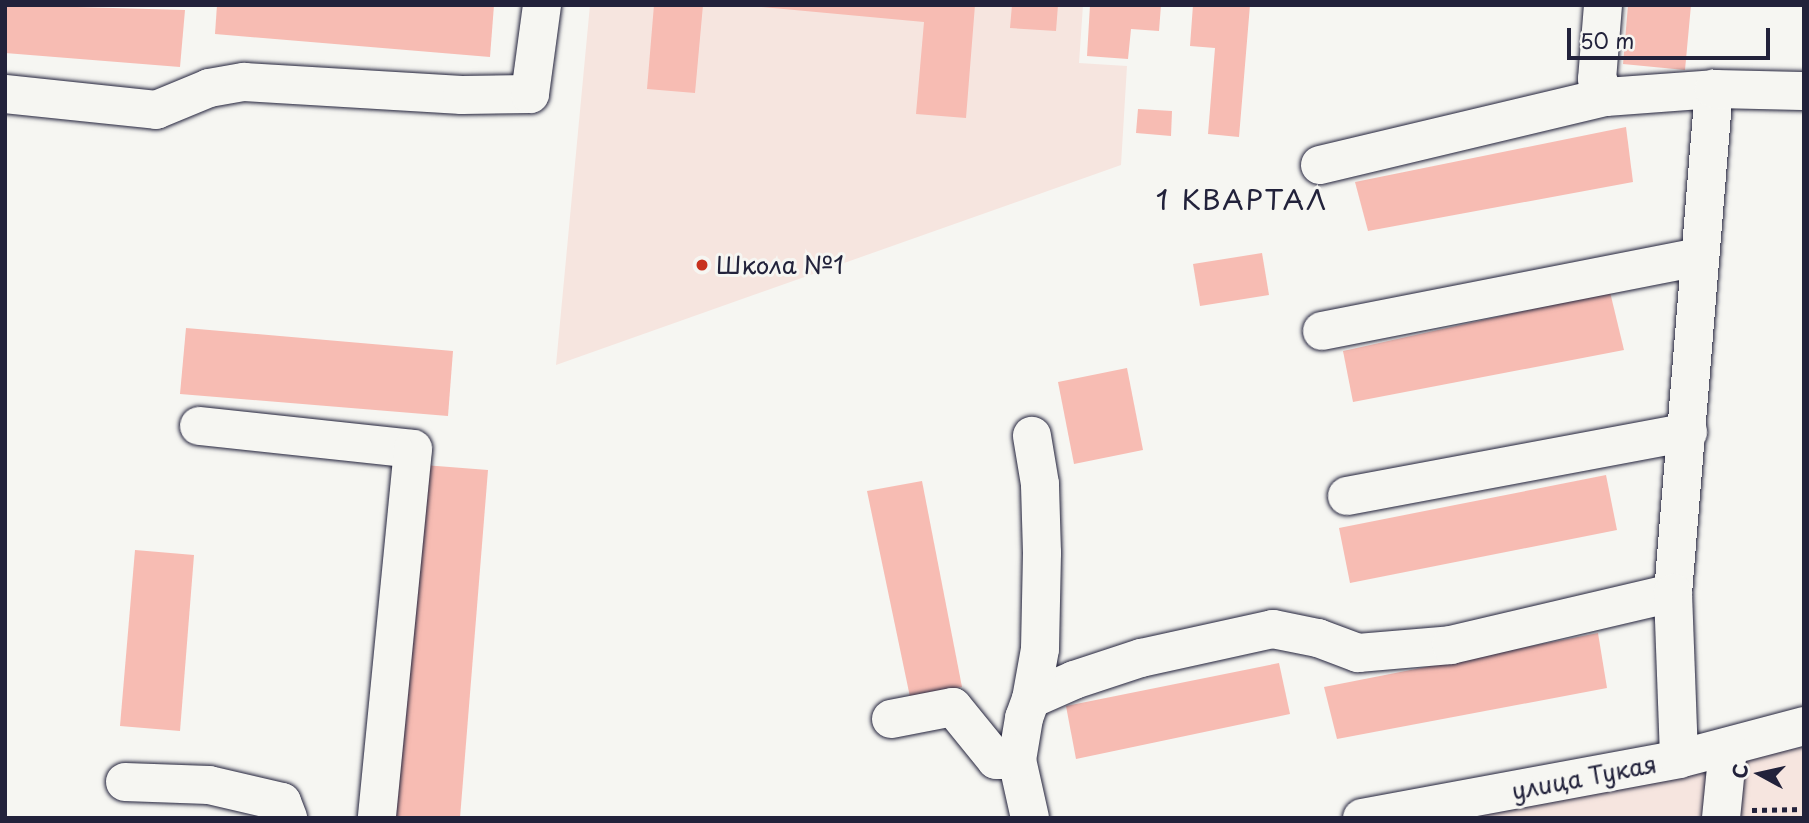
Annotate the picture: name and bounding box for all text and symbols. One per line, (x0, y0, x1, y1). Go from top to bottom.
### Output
scale bar (1571, 14, 1774, 58)
text: 50 m (1580, 24, 1634, 56)
district label: 1 КВАРТАЛ (1156, 182, 1328, 216)
place label: Школа №1 (716, 251, 845, 279)
marker: Школа №1 (694, 257, 710, 273)
north arrow (1725, 739, 1795, 809)
street label: улица Тукая (1508, 749, 1660, 805)
text: С (1724, 762, 1754, 780)

